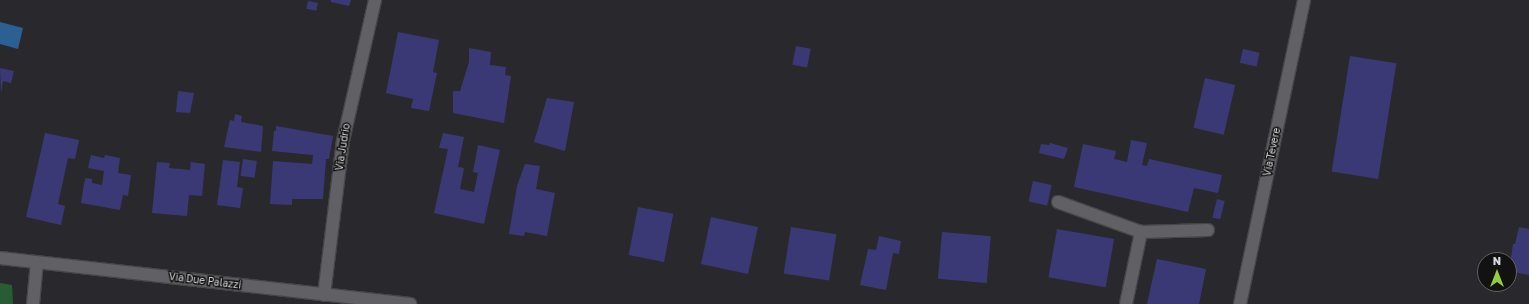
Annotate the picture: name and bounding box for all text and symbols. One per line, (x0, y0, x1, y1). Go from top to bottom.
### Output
street label: Via Judrio (333, 122, 353, 172)
street label: Via Tevere (1261, 127, 1283, 177)
north arrow (1477, 252, 1517, 292)
text: N (1493, 254, 1501, 267)
street label: Via Due Palazzi (168, 271, 242, 291)

